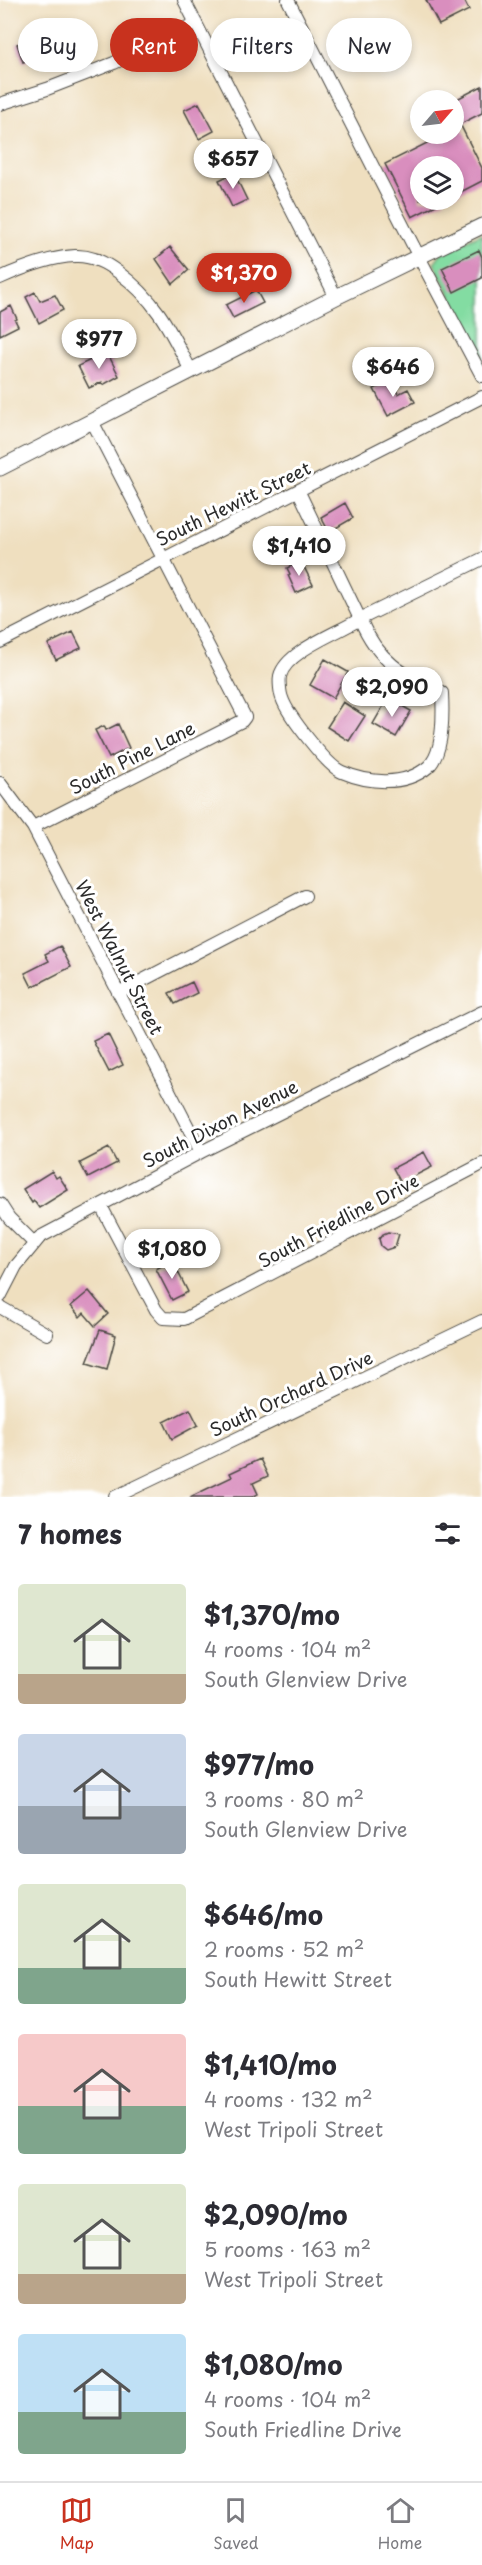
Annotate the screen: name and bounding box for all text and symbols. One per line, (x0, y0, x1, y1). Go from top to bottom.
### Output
chip: Buy (18, 18, 98, 72)
chip: Rent (110, 18, 198, 72)
chip: Filters (210, 18, 314, 72)
chip: New (326, 18, 412, 72)
north arrow (410, 90, 464, 144)
map controls (410, 90, 464, 210)
pin: $657 (197, 139, 269, 190)
text: $657 (208, 143, 258, 173)
button: layers (410, 156, 464, 210)
pin: $1,370 (195, 253, 293, 304)
text: $1,370 (211, 257, 277, 287)
pin: $977 (63, 319, 135, 370)
text: $977 (76, 323, 122, 353)
pin: $646 (357, 347, 429, 398)
text: $646 (366, 351, 420, 381)
street label: South Hewitt Street (151, 454, 315, 552)
pin: $1,410 (250, 526, 348, 577)
text: $1,410 (267, 530, 331, 560)
pin: $2,090 (343, 667, 441, 718)
text: $2,090 (356, 671, 428, 701)
street label: South Pine Lane (64, 714, 200, 800)
street label: West Walnut Street (69, 875, 171, 1039)
street label: South Dixon Avenue (138, 1072, 302, 1174)
street label: South Friedline Drive (253, 1166, 423, 1274)
pin: $1,080 (123, 1229, 221, 1280)
text: $1,080 (138, 1233, 206, 1263)
street label: South Orchard Drive (205, 1343, 377, 1443)
text: 7 homes (18, 1514, 122, 1553)
icon: filters (431, 1517, 464, 1550)
text: $1,370/mo (204, 1595, 340, 1634)
icon: home (66, 1608, 138, 1680)
text: 4 rooms · 104 m² (204, 1634, 371, 1664)
text: South Glenview Drive (204, 1664, 407, 1694)
text: $977/mo (204, 1745, 314, 1784)
icon: home (66, 1758, 138, 1830)
text: 3 rooms · 80 m² (204, 1784, 364, 1814)
text: South Glenview Drive (204, 1814, 407, 1844)
text: $646/mo (204, 1895, 323, 1934)
icon: home (66, 1908, 138, 1980)
text: 2 rooms · 52 m² (204, 1934, 364, 1964)
text: South Hewitt Street (204, 1964, 392, 1994)
text: $1,410/mo (204, 2045, 337, 2084)
icon: home (66, 2058, 138, 2130)
text: 4 rooms · 132 m² (204, 2084, 373, 2114)
text: West Tripoli Street (204, 2114, 383, 2144)
text: $2,090/mo (204, 2195, 348, 2234)
icon: home (66, 2208, 138, 2280)
text: 5 rooms · 163 m² (204, 2234, 371, 2264)
text: West Tripoli Street (204, 2264, 383, 2294)
text: $1,080/mo (204, 2345, 342, 2384)
icon: home (66, 2358, 138, 2430)
text: 4 rooms · 104 m² (204, 2384, 371, 2414)
text: South Friedline Drive (204, 2414, 402, 2444)
tab: Map (60, 2494, 94, 2554)
tab: Saved (213, 2494, 259, 2554)
tab: Home (378, 2494, 422, 2554)

